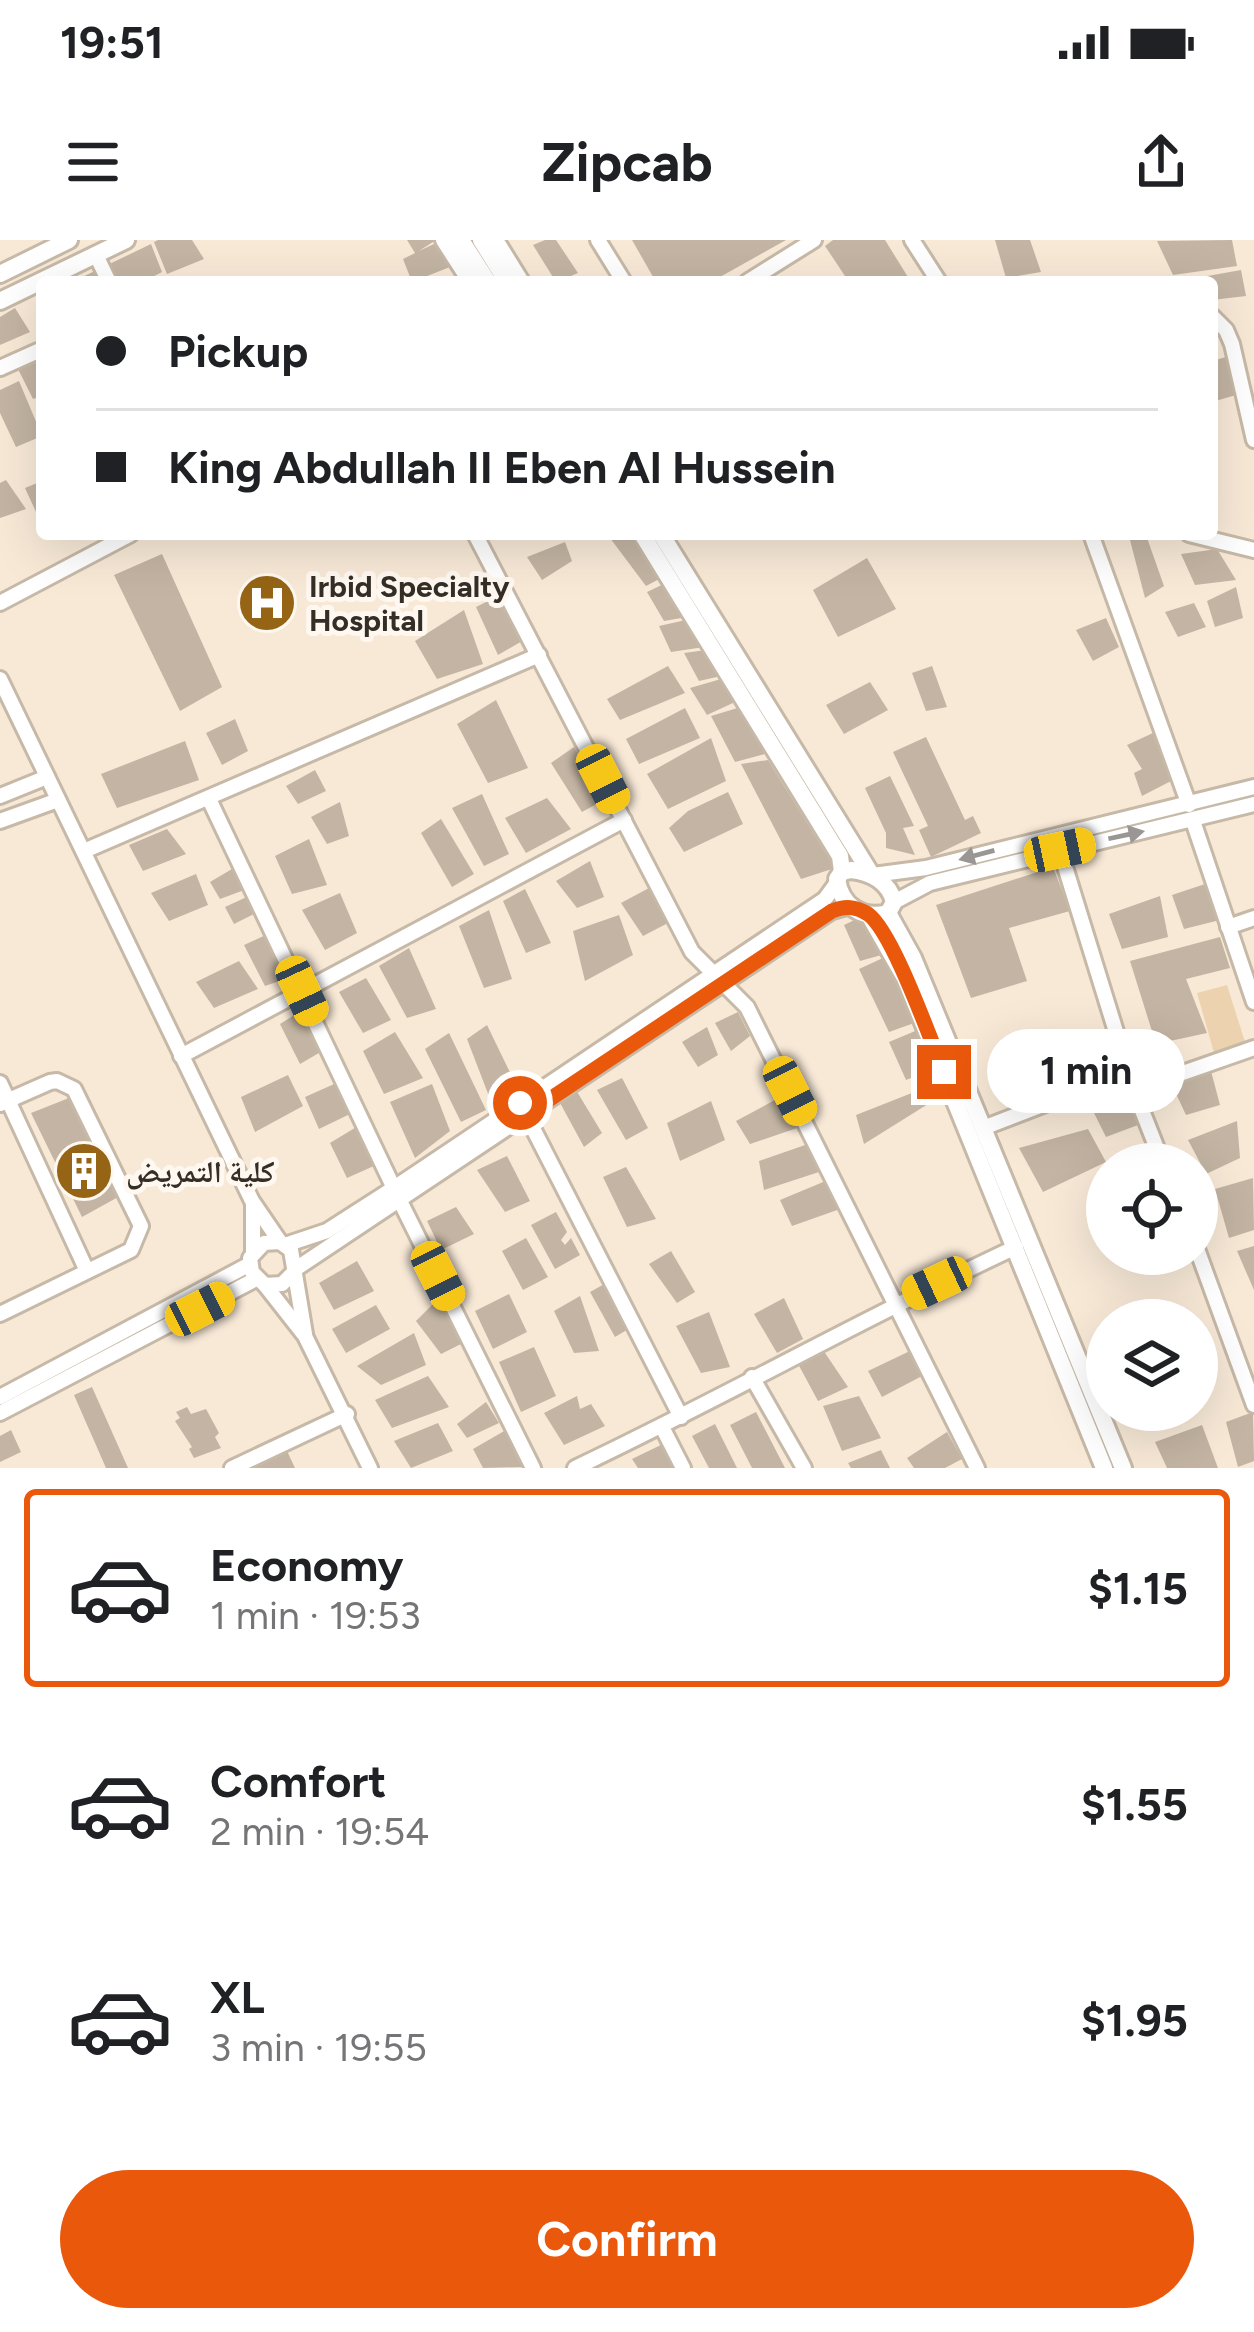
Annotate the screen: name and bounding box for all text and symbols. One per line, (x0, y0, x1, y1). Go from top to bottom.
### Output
text: 19:51 (60, 15, 164, 69)
icon: menu (60, 129, 126, 195)
icon: share (1128, 129, 1194, 195)
text: Zipcab (541, 130, 713, 195)
text: Pickup (168, 324, 308, 378)
text: King Abdullah II Eben Al Hussein (168, 440, 835, 494)
place label: Irbid Specialty Hospital (309, 568, 510, 639)
hospital icon: Irbid Specialty Hospital (236, 572, 298, 634)
car (571, 739, 635, 819)
car (1021, 825, 1099, 875)
one-way arrow (1108, 825, 1146, 844)
one-way arrow (958, 846, 995, 865)
car (270, 951, 334, 1031)
callout: 1 min (986, 1030, 1184, 1114)
route end (917, 1045, 971, 1099)
text: 1 min (1040, 1047, 1132, 1094)
car (758, 1051, 822, 1131)
route start (493, 1076, 547, 1130)
building icon: كلية التمريض (53, 1140, 115, 1202)
map controls (1086, 1143, 1218, 1431)
button: locate (1086, 1143, 1218, 1275)
place label: كلية التمريض (126, 1153, 275, 1190)
car (406, 1236, 470, 1316)
car (897, 1251, 977, 1315)
car (160, 1277, 240, 1341)
button: layers (1086, 1299, 1218, 1431)
icon: car (66, 1534, 174, 1642)
text: Economy (210, 1538, 403, 1592)
text: $1.15 (1088, 1561, 1188, 1615)
text: 1 min · 19:53 (210, 1592, 421, 1639)
icon: car (66, 1750, 174, 1858)
text: Comfort (210, 1754, 386, 1808)
text: $1.55 (1081, 1777, 1188, 1831)
text: 2 min · 19:54 (210, 1808, 429, 1855)
icon: car (66, 1966, 174, 2074)
text: XL (210, 1970, 265, 2024)
text: $1.95 (1081, 1993, 1188, 2047)
text: 3 min · 19:55 (210, 2024, 427, 2071)
button: Confirm (60, 2170, 1194, 2308)

